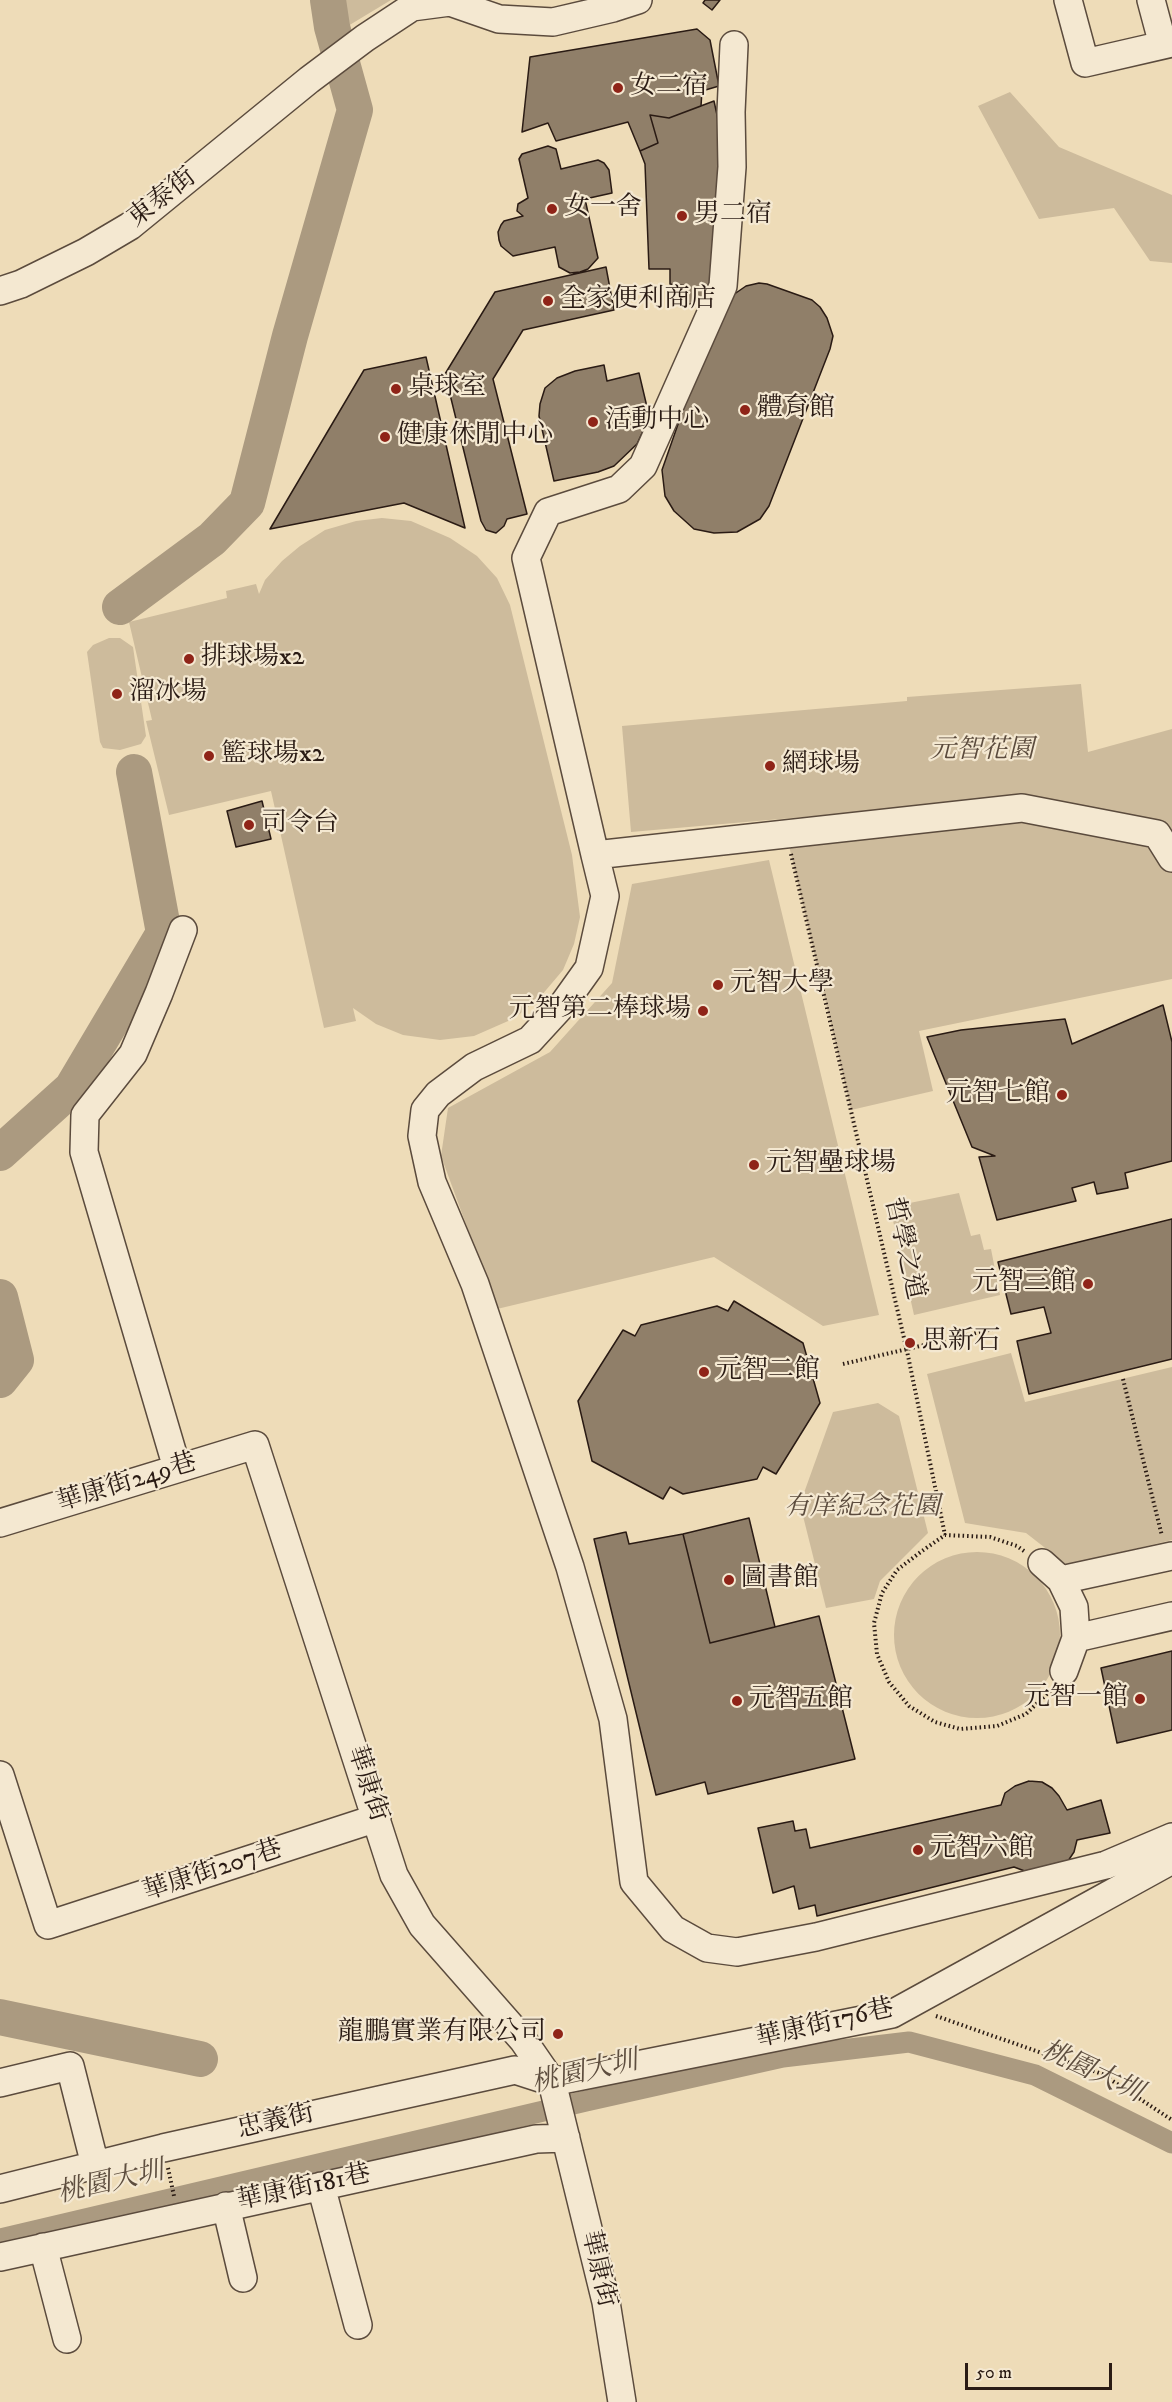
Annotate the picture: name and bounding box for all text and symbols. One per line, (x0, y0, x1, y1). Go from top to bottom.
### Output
place label: 女二宿 (630, 72, 708, 104)
marker: 女二宿 (611, 81, 625, 95)
street label: 東泰街 (123, 163, 203, 235)
place label: 女一舍 (564, 193, 642, 225)
place label: 男二宿 (694, 200, 772, 232)
marker: 女一舍 (545, 202, 559, 216)
marker: 男二宿 (675, 209, 689, 223)
place label: 全家便利商店 (560, 285, 716, 317)
marker: 全家便利商店 (541, 294, 555, 308)
place label: 桌球室 (408, 373, 486, 405)
marker: 桌球室 (389, 382, 403, 396)
place label: 體育館 (757, 394, 835, 426)
marker: 體育館 (738, 403, 752, 417)
place label: 活動中心 (605, 406, 709, 438)
marker: 活動中心 (586, 415, 600, 429)
place label: 健康休閒中心 (397, 421, 553, 453)
marker: 健康休閒中心 (378, 430, 392, 444)
place label: 排球場x2 (201, 643, 305, 675)
marker: 排球場x2 (182, 652, 196, 666)
place label: 溜冰場 (129, 678, 207, 710)
marker: 溜冰場 (110, 687, 124, 701)
park label: 元智花園 (930, 736, 1034, 768)
place label: 籃球場x2 (221, 740, 325, 772)
marker: 籃球場x2 (202, 749, 216, 763)
place label: 網球場 (782, 750, 860, 782)
marker: 網球場 (763, 759, 777, 773)
place label: 司令台 (261, 809, 339, 841)
marker: 司令台 (242, 818, 256, 832)
place label: 元智大學 (730, 969, 834, 1001)
marker: 元智大學 (711, 978, 725, 992)
place label: 元智第二棒球場 (509, 995, 691, 1027)
marker: 元智第二棒球場 (696, 1004, 710, 1018)
place label: 元智七館 (946, 1079, 1050, 1111)
marker: 元智七館 (1055, 1088, 1069, 1102)
place label: 元智壘球場 (766, 1149, 896, 1181)
marker: 元智壘球場 (747, 1158, 761, 1172)
street label: 哲學之道 (876, 1195, 930, 1303)
place label: 元智三館 (972, 1268, 1076, 1300)
marker: 元智三館 (1081, 1277, 1095, 1291)
place label: 思新石 (922, 1327, 1000, 1359)
marker: 思新石 (903, 1336, 917, 1350)
place label: 元智二館 (716, 1356, 820, 1388)
marker: 元智二館 (697, 1365, 711, 1379)
street label: 華康街249巷 (53, 1448, 201, 1520)
park label: 有庠紀念花園 (784, 1493, 940, 1525)
place label: 圖書館 (741, 1564, 819, 1596)
marker: 圖書館 (722, 1573, 736, 1587)
place label: 元智一館 (1024, 1683, 1128, 1715)
place label: 元智五館 (749, 1685, 853, 1717)
marker: 元智一館 (1133, 1692, 1147, 1706)
marker: 元智五館 (730, 1694, 744, 1708)
street label: 華康街 (339, 1742, 393, 1826)
place label: 元智六館 (930, 1834, 1034, 1866)
street label: 華康街207巷 (139, 1835, 287, 1909)
marker: 元智六館 (911, 1843, 925, 1857)
street label: 華康街176巷 (753, 1994, 897, 2056)
place label: 龍鵬實業有限公司 (338, 2018, 546, 2050)
marker: 龍鵬實業有限公司 (551, 2027, 565, 2041)
water label: 桃園大圳 (1035, 2035, 1147, 2111)
water label: 桃園大圳 (529, 2046, 641, 2102)
street label: 忠義街 (234, 2099, 318, 2147)
water label: 桃園大圳 (55, 2156, 167, 2212)
street label: 華康街181巷 (234, 2160, 374, 2218)
street label: 華康街 (573, 2227, 621, 2311)
scale bar (968, 2351, 1115, 2389)
text: 50 m (976, 2362, 1012, 2384)

